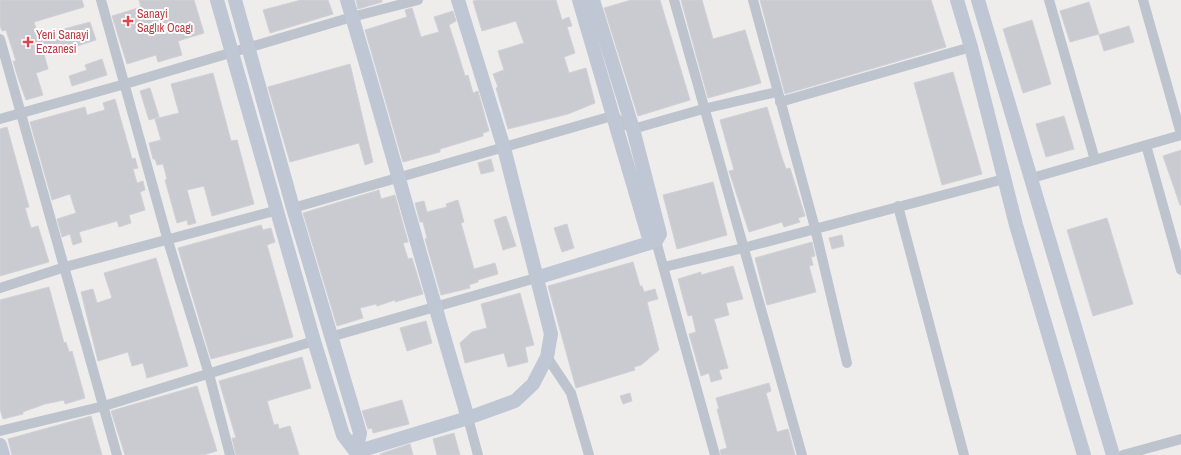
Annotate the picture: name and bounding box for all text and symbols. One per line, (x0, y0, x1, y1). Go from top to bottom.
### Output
place label: Sanayi Saglık Ocagı (137, 6, 193, 36)
marker: Sanayi Saglık Ocagı (122, 15, 134, 27)
place label: Yeni Sanayi Eczanesi (36, 27, 89, 57)
marker: Yeni Sanayi Eczanesi (23, 37, 33, 47)

